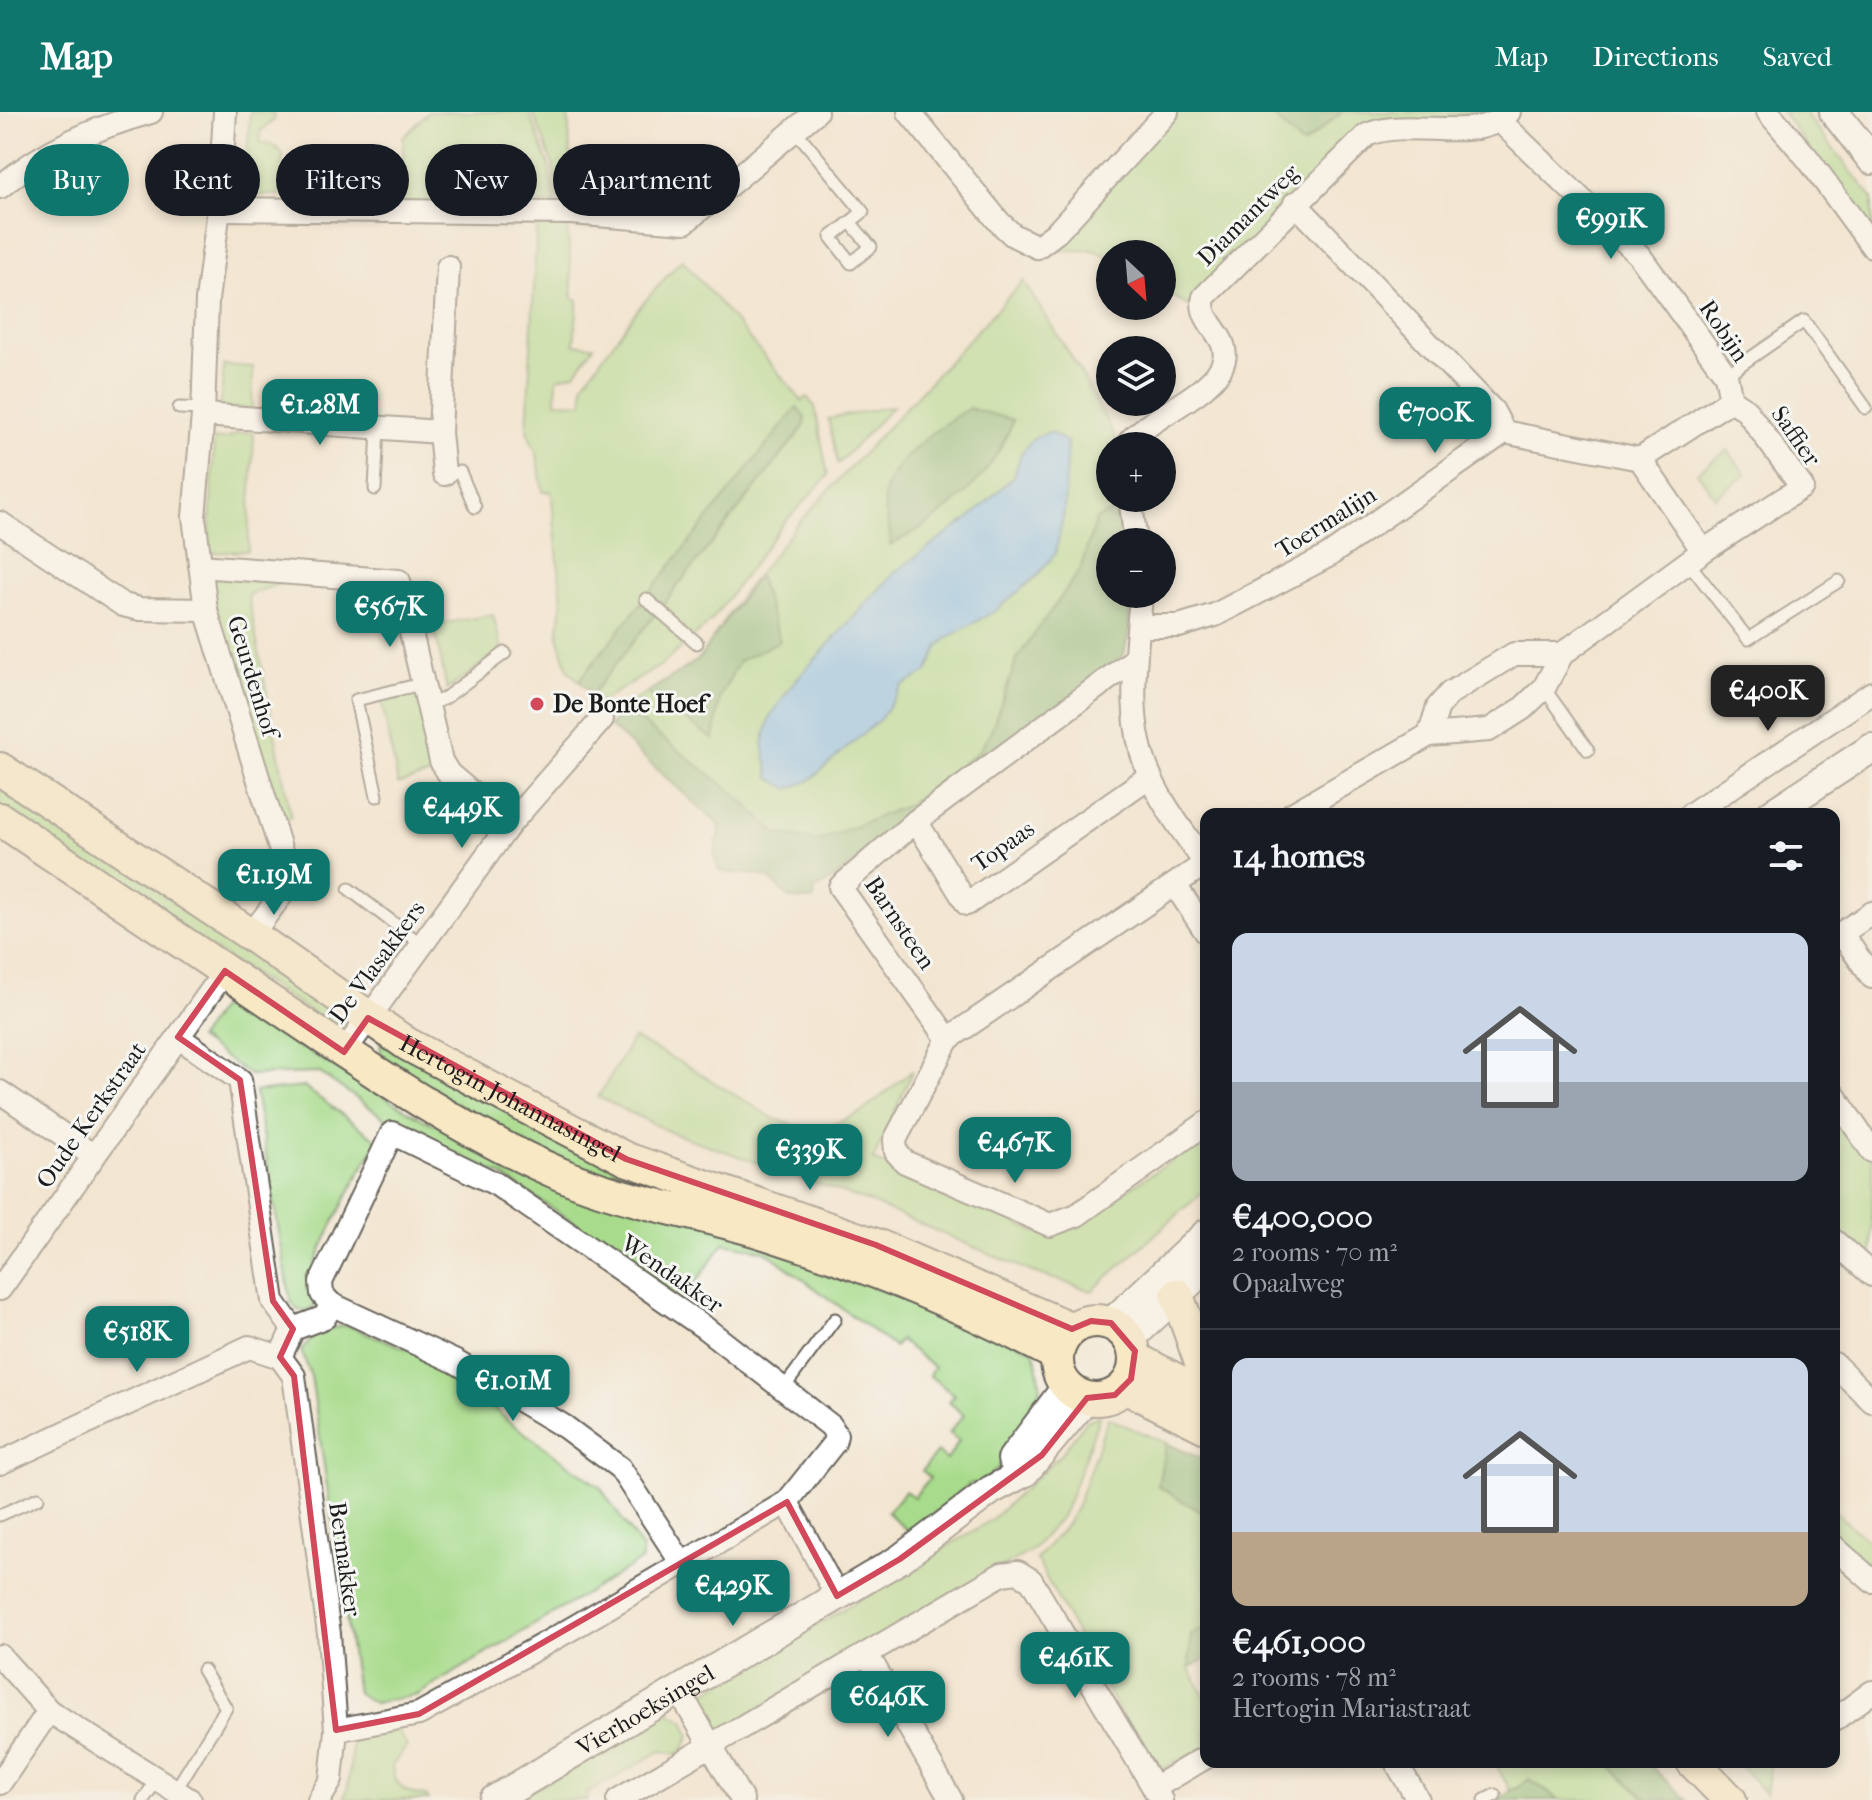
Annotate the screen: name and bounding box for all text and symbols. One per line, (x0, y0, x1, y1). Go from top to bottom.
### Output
text: Map (40, 34, 113, 79)
text: Map (1495, 40, 1548, 73)
text: Directions (1592, 40, 1719, 73)
text: Saved (1763, 40, 1832, 73)
chip: Buy (24, 144, 129, 216)
chip: Rent (145, 144, 260, 216)
chip: Filters (276, 144, 409, 216)
chip: New (425, 144, 537, 216)
chip: Apartment (553, 144, 740, 216)
street label: Diamantweg (1191, 158, 1305, 272)
pin: €991K (1555, 193, 1667, 261)
text: €991K (1576, 203, 1646, 234)
north arrow (1096, 240, 1176, 320)
map controls (1096, 240, 1176, 608)
street label: Robijn (1693, 295, 1755, 367)
button: layers (1096, 336, 1176, 416)
pin: €1.28M (255, 379, 385, 447)
pin: €700K (1379, 387, 1491, 455)
text: €1.28M (280, 389, 360, 420)
text: €700K (1397, 397, 1473, 428)
street label: Saffier (1765, 401, 1827, 472)
button: + (1096, 432, 1176, 512)
street label: Toermalijn (1271, 480, 1381, 564)
button: − (1096, 528, 1176, 608)
pin: €567K (334, 581, 446, 649)
text: €567K (354, 591, 426, 622)
street label: Geurdenhof (221, 612, 286, 744)
pin: €400K (1712, 665, 1824, 733)
text: €400K (1729, 675, 1807, 706)
place label: De Bonte Hoef (553, 690, 711, 718)
marker: De Bonte Hoef (528, 695, 546, 713)
pin: €449K (406, 782, 518, 850)
text: €449K (423, 792, 501, 823)
street label: Topaas (966, 814, 1040, 878)
icon: filters (1764, 834, 1808, 878)
text: 14 homes (1232, 836, 1365, 876)
pin: €1.19M (209, 849, 339, 917)
text: €1.19M (236, 859, 312, 890)
street label: Barnsteen (859, 871, 941, 975)
street label: De Vlasakkers (323, 895, 431, 1029)
icon: home (1448, 985, 1592, 1129)
street label: Hertogin Johannasingel (395, 1029, 626, 1168)
street label: Oude Kerkstraat (30, 1036, 152, 1194)
pin: €467K (959, 1117, 1071, 1185)
pin: €339K (754, 1124, 866, 1192)
text: €467K (977, 1127, 1053, 1158)
text: €339K (775, 1134, 845, 1165)
text: €400,000 (1232, 1197, 1373, 1237)
street label: Wendakker (615, 1228, 729, 1320)
text: 2 rooms · 70 m² (1232, 1237, 1397, 1268)
text: Opaalweg (1232, 1268, 1344, 1299)
pin: €518K (81, 1306, 193, 1374)
text: €518K (103, 1316, 171, 1347)
pin: €1.01M (448, 1355, 578, 1423)
text: €1.01M (475, 1365, 552, 1396)
icon: home (1448, 1410, 1592, 1554)
street label: Bermakker (323, 1500, 367, 1619)
pin: €429K (677, 1560, 789, 1628)
text: €429K (695, 1570, 771, 1601)
text: €461,000 (1232, 1622, 1366, 1662)
pin: €461K (1019, 1632, 1131, 1700)
text: €461K (1039, 1642, 1111, 1673)
street label: Vierhoeksingel (571, 1658, 720, 1762)
text: 2 rooms · 78 m² (1232, 1662, 1396, 1693)
pin: €646K (832, 1671, 944, 1739)
text: €646K (849, 1681, 927, 1712)
text: Hertogin Mariastraat (1232, 1693, 1471, 1724)

